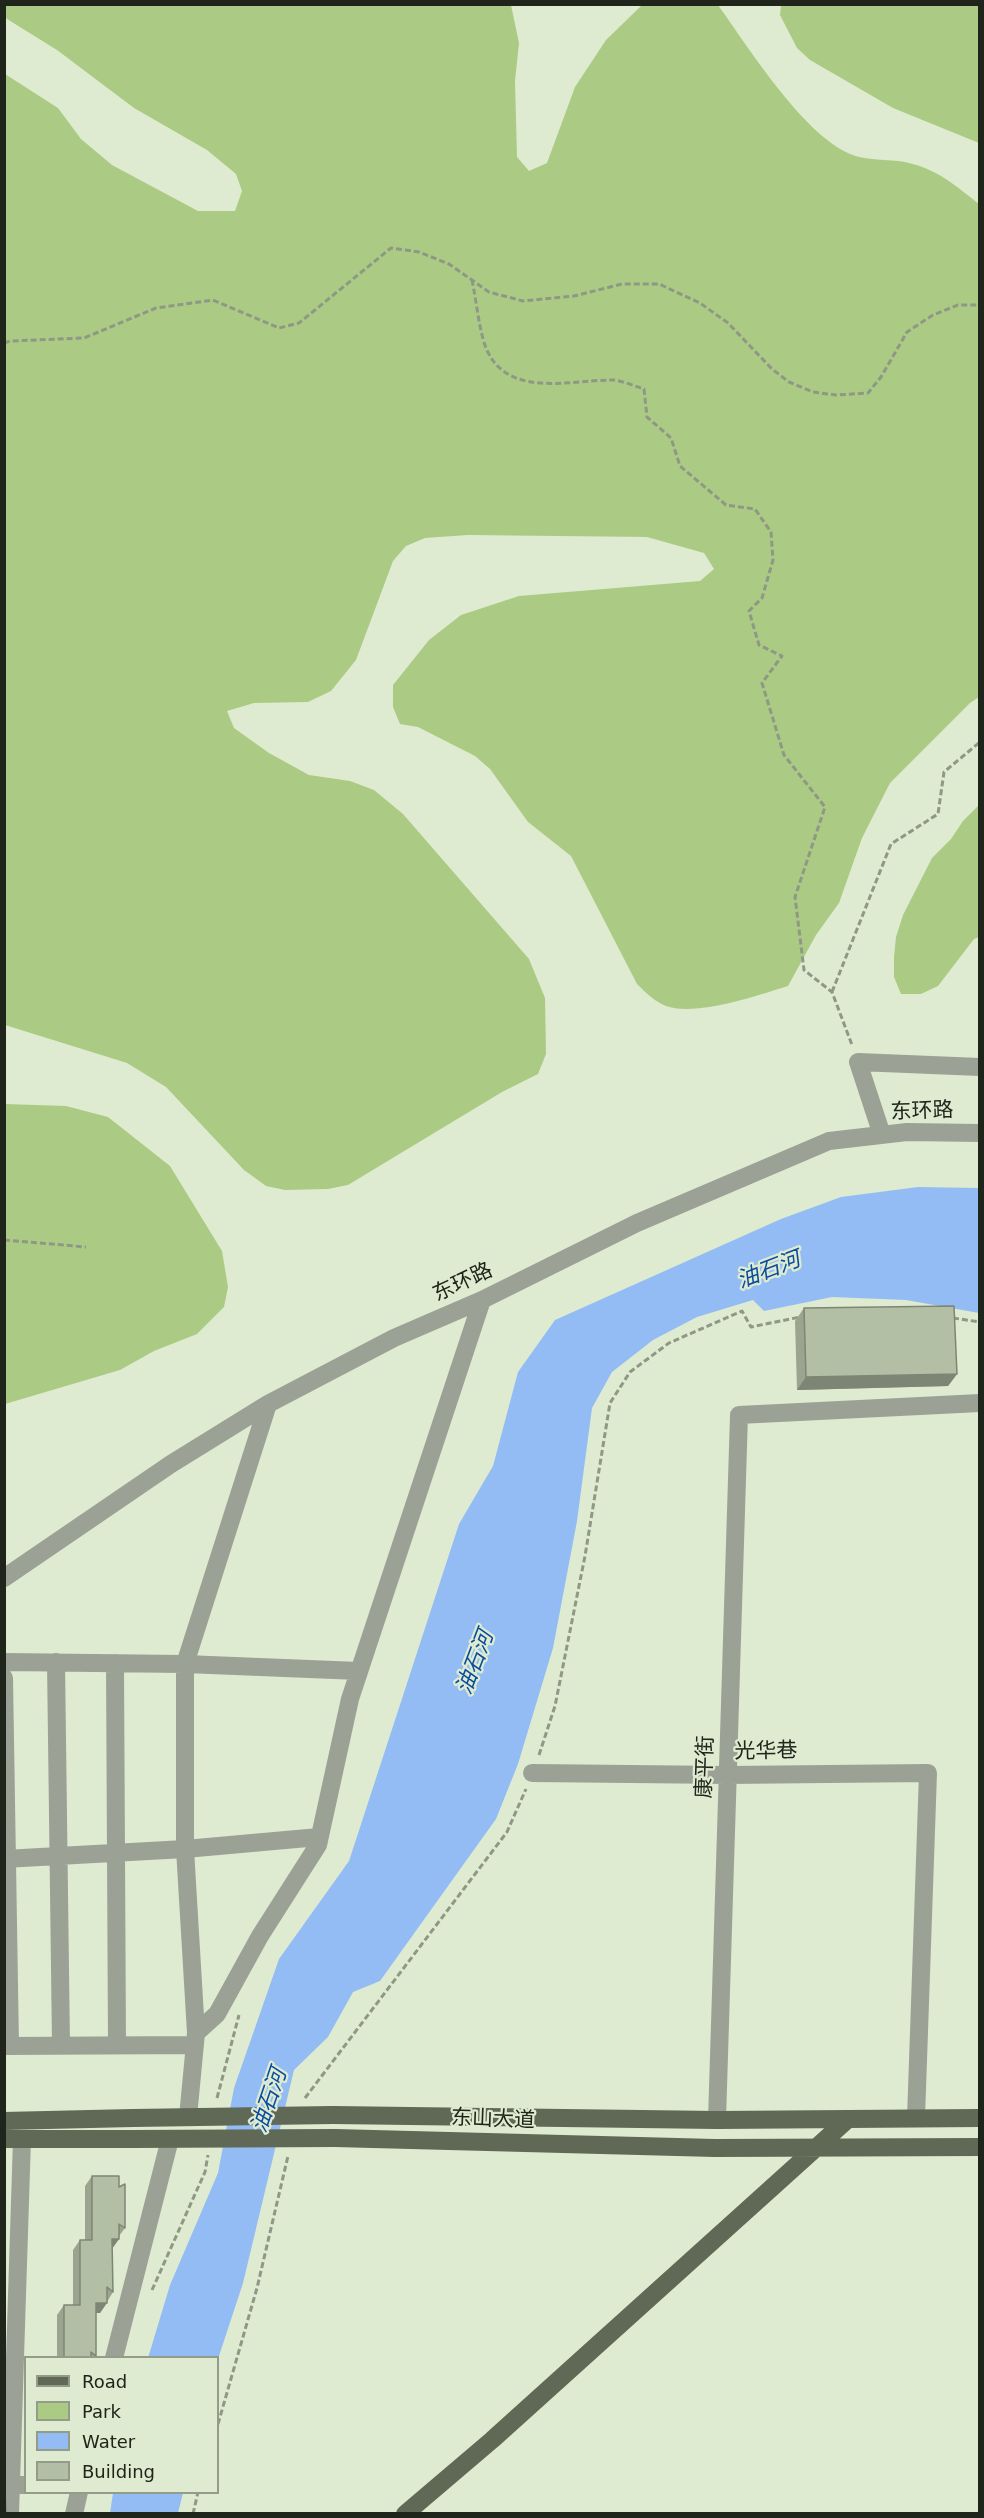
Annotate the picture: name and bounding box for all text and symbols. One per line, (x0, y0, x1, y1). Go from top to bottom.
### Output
street label: 东环路 (890, 1098, 954, 1126)
water label: 油石河 (733, 1247, 805, 1295)
street label: 东环路 (429, 1258, 497, 1308)
water label: 油石河 (452, 1627, 500, 1699)
street label: 康平街 (692, 1735, 720, 1799)
street label: 光华巷 (734, 1739, 798, 1765)
water label: 油石河 (247, 2066, 293, 2136)
street label: 东山大道 (451, 2106, 535, 2134)
legend (24, 2356, 219, 2494)
text: Road (82, 2371, 127, 2392)
text: Park (82, 2401, 121, 2422)
text: Water (82, 2431, 135, 2452)
text: Building (82, 2461, 155, 2482)

